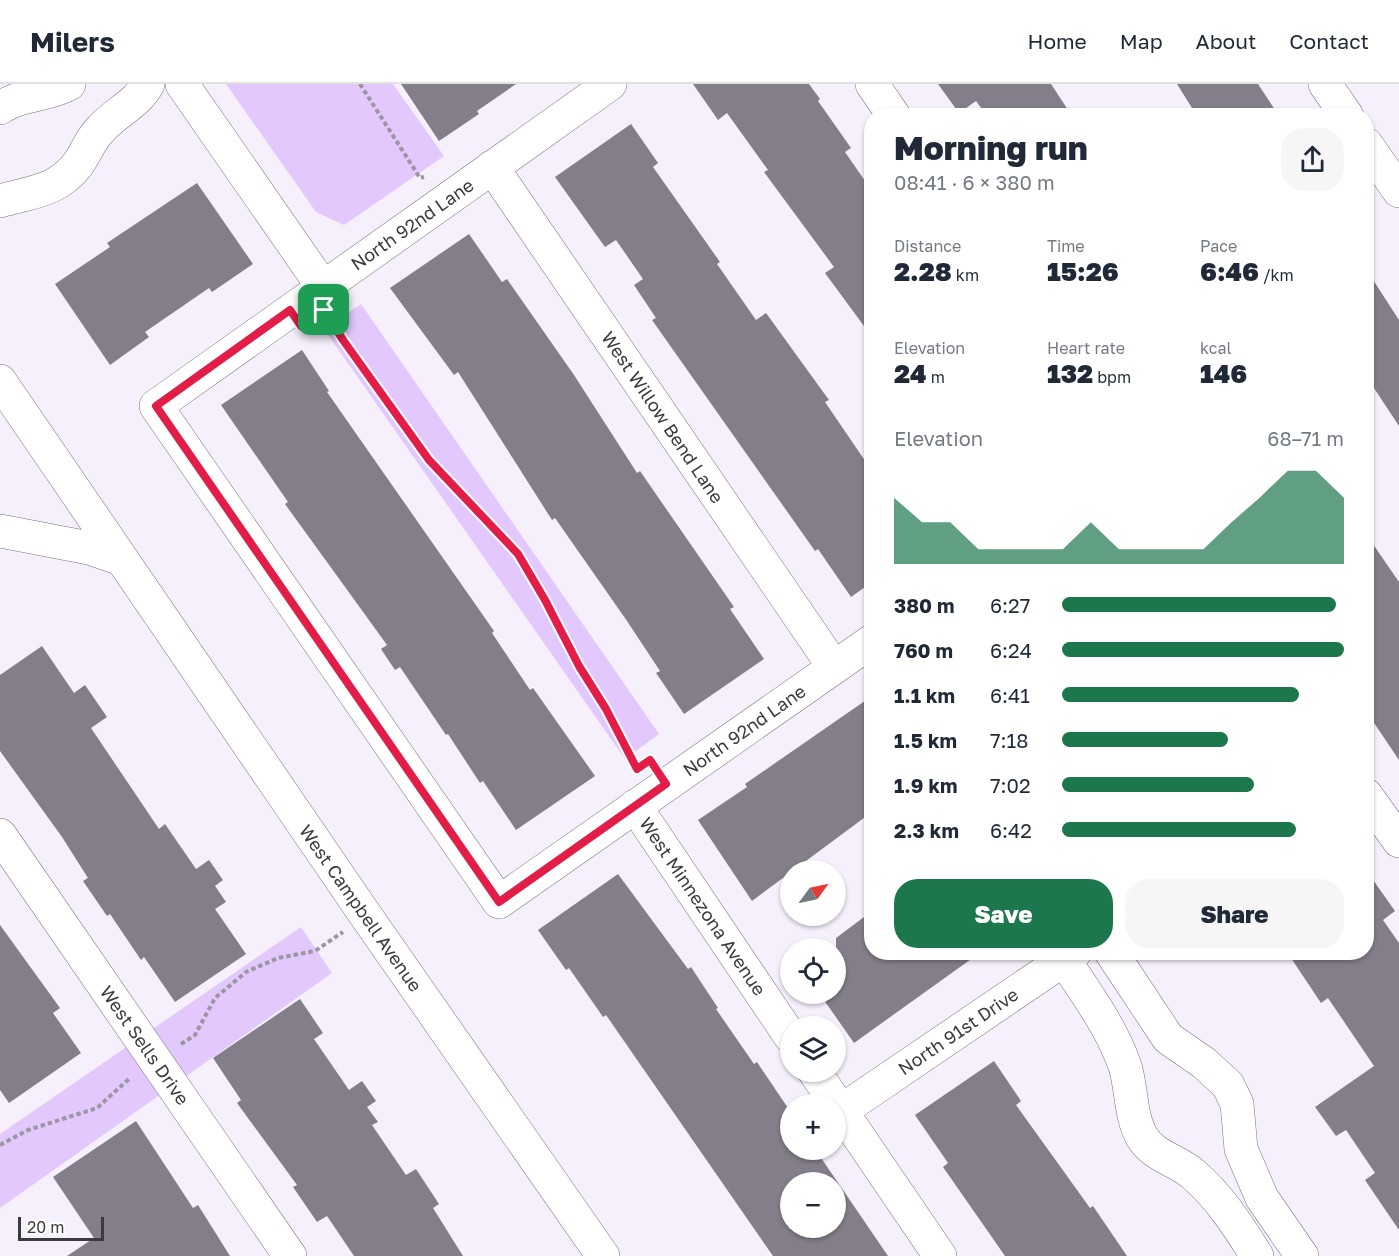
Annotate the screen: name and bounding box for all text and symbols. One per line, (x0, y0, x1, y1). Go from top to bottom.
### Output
text: Milers (30, 25, 115, 58)
text: Home (1027, 28, 1087, 54)
text: Map (1120, 28, 1163, 54)
text: About (1196, 28, 1256, 54)
text: Contact (1289, 28, 1369, 54)
text: Morning run (894, 128, 1088, 167)
button: share (1281, 128, 1344, 191)
text: 08:41 · 6 × 380 m (894, 170, 1055, 194)
street label: North 92nd Lane (346, 173, 478, 275)
text: Distance (894, 236, 961, 256)
text: Time (1047, 236, 1085, 256)
text: Pace (1200, 236, 1237, 256)
text: 2.28 (894, 256, 952, 287)
text: 15:26 (1047, 256, 1119, 287)
text: 6:46 (1200, 256, 1259, 287)
text: km (952, 265, 979, 285)
text: /km (1259, 265, 1294, 285)
pin (298, 284, 349, 335)
icon: arrive (307, 293, 340, 326)
street label: West Willow Bend Lane (597, 327, 729, 507)
text: Elevation (894, 338, 965, 358)
text: Heart rate (1047, 338, 1125, 358)
text: kcal (1200, 338, 1232, 358)
text: 24 (894, 358, 927, 389)
text: 132 (1047, 358, 1093, 389)
text: 146 (1200, 358, 1247, 389)
text: m (927, 367, 945, 387)
text: bpm (1093, 367, 1131, 387)
text: Elevation (894, 426, 983, 450)
text: 68–71 m (1267, 426, 1344, 450)
text: 380 m (894, 593, 955, 617)
text: 6:27 (990, 593, 1030, 617)
text: 760 m (894, 638, 953, 662)
text: 6:24 (990, 638, 1032, 662)
street label: North 92nd Lane (678, 679, 810, 781)
text: 1.1 km (894, 683, 955, 707)
text: 6:41 (990, 683, 1030, 707)
text: 1.5 km (894, 728, 957, 752)
text: 7:18 (990, 728, 1029, 752)
text: 1.9 km (894, 773, 958, 797)
text: 7:02 (990, 773, 1031, 797)
street label: West Minnezona Avenue (635, 813, 771, 999)
text: 2.3 km (894, 818, 959, 842)
text: 6:42 (990, 818, 1032, 842)
street label: West Campbell Avenue (295, 820, 427, 996)
north arrow (780, 860, 846, 926)
map controls (780, 860, 846, 1238)
button: Save (894, 879, 1113, 948)
button: Share (1125, 879, 1344, 948)
button: locate (780, 938, 846, 1004)
street label: West Sells Drive (96, 981, 194, 1109)
street label: North 91st Drive (894, 983, 1022, 1079)
button: layers (780, 1016, 846, 1082)
button: + (780, 1094, 846, 1160)
button: − (780, 1172, 846, 1238)
scale bar (18, 1214, 104, 1242)
text: 20 m (27, 1217, 64, 1237)

